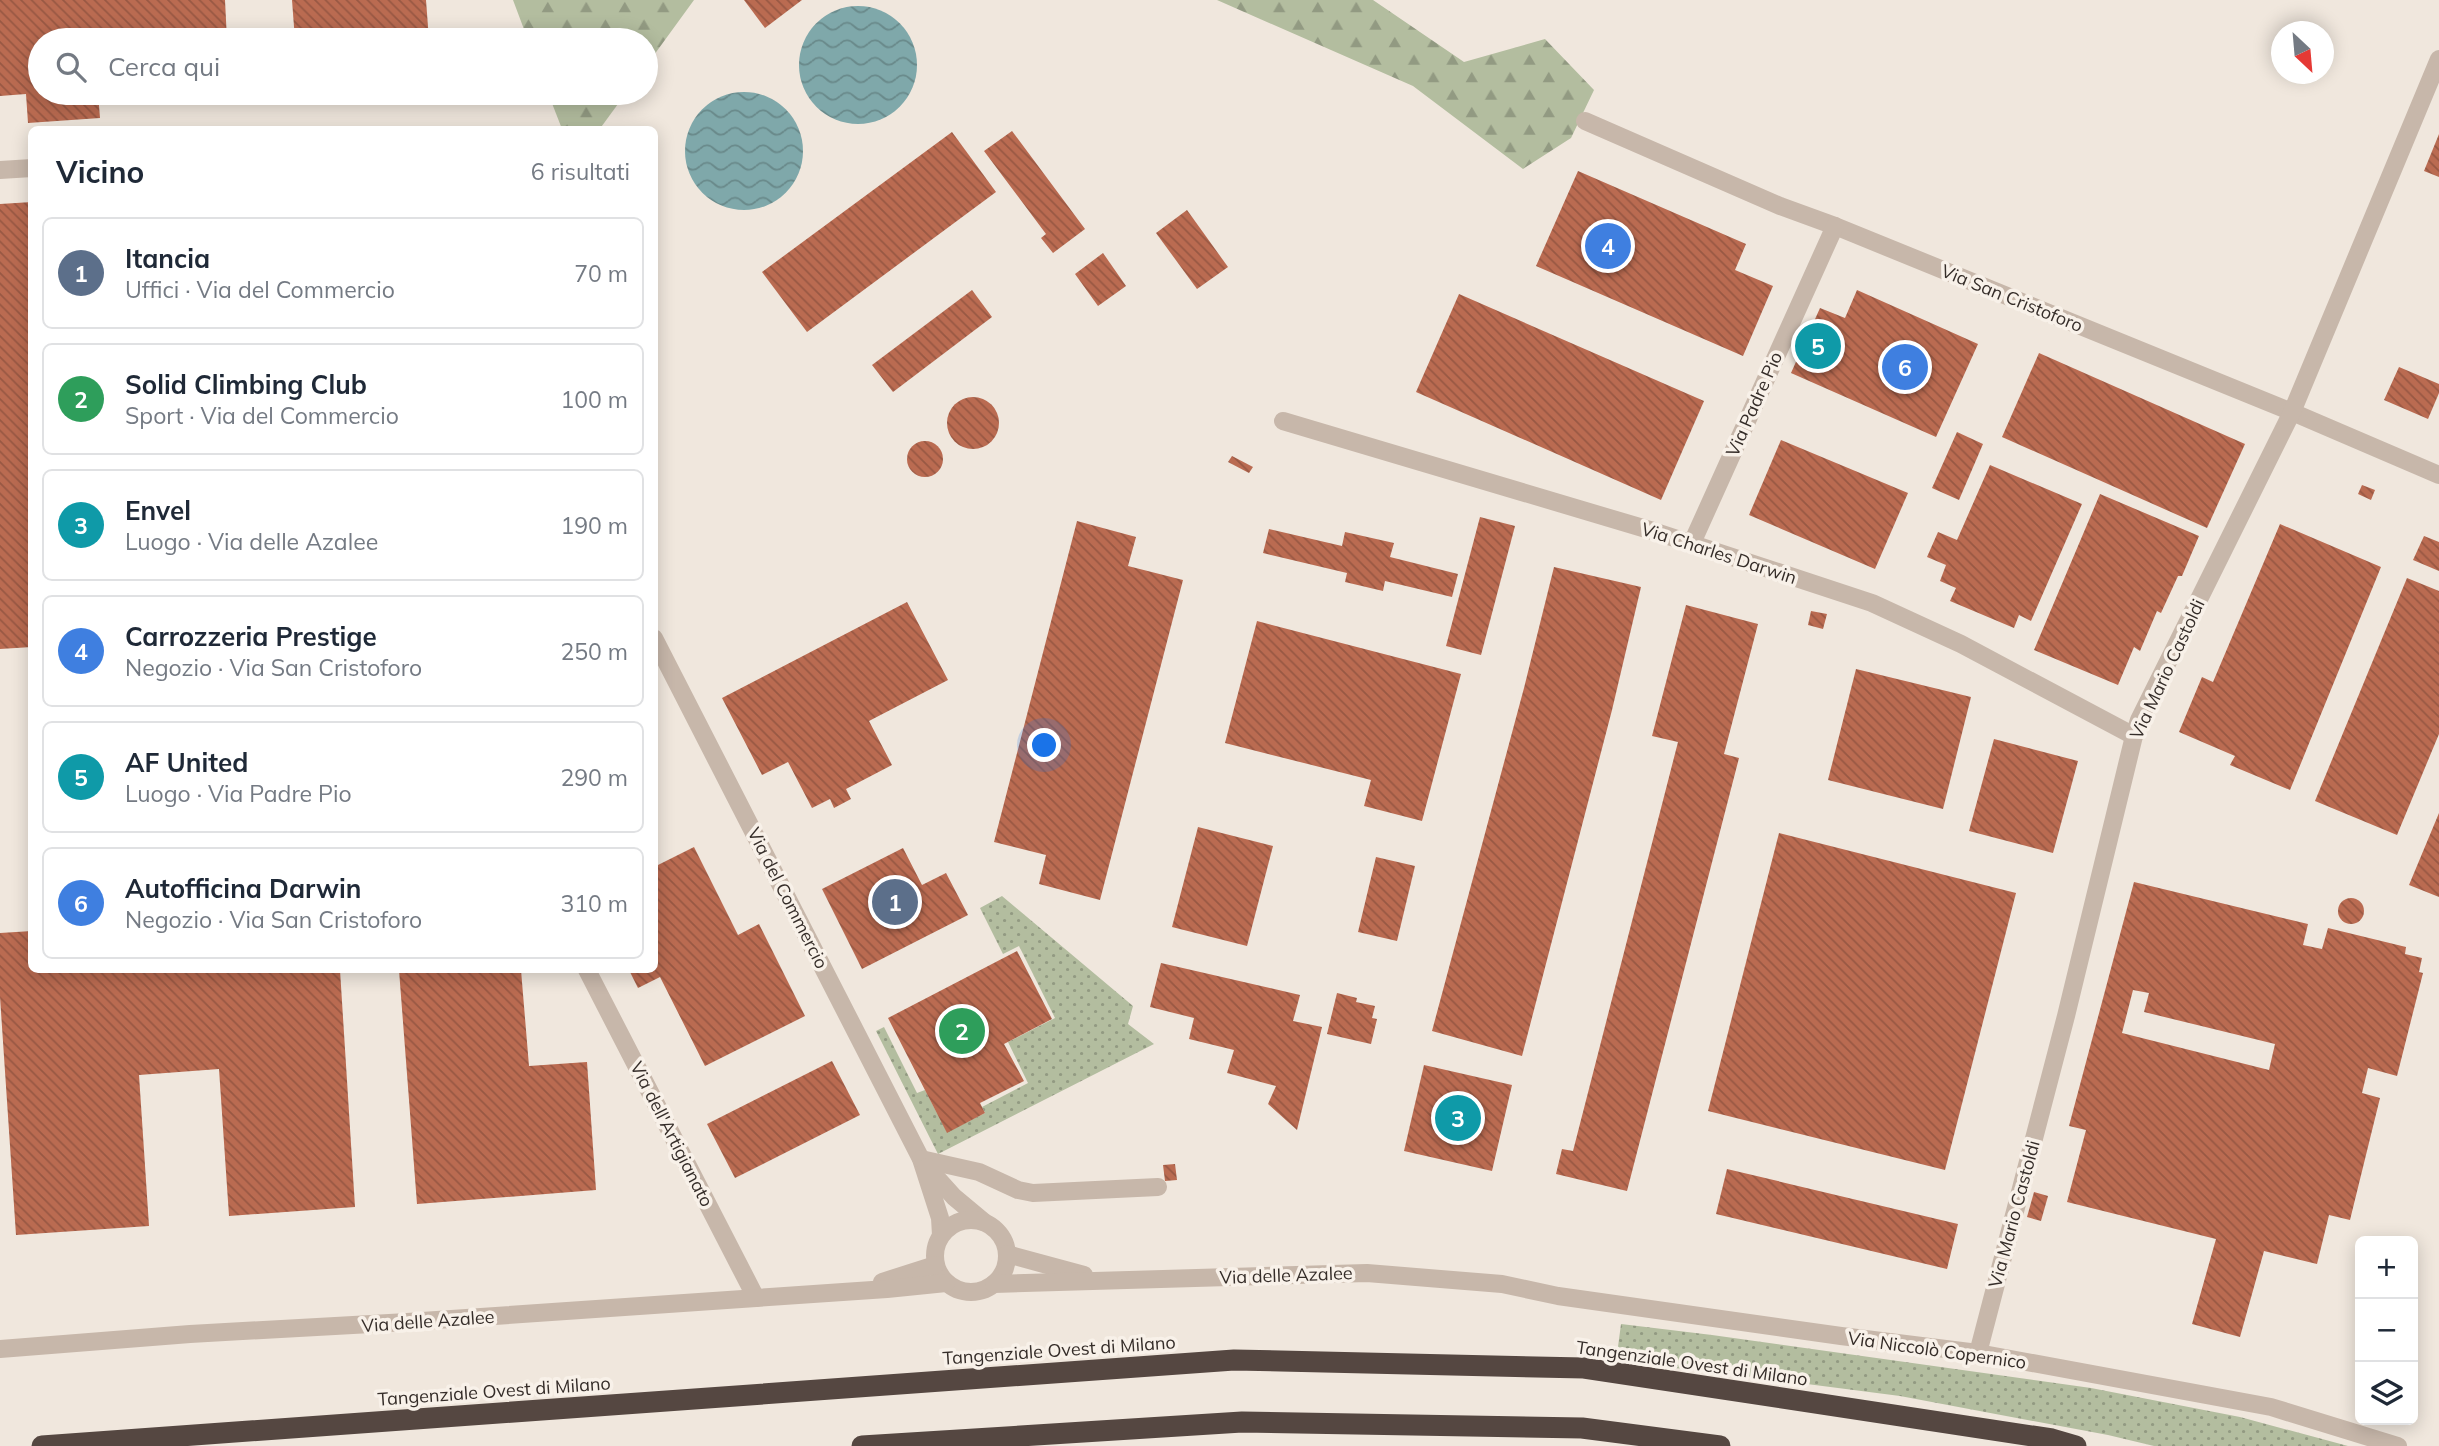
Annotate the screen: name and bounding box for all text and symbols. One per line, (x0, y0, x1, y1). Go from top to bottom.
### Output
north arrow (2271, 21, 2334, 84)
search box (28, 28, 658, 105)
icon: search (52, 48, 90, 86)
text: Cerca qui (108, 50, 220, 83)
text: Vicino (56, 153, 144, 191)
text: 6 risultati (531, 157, 630, 186)
pin: 4 (1585, 220, 1631, 272)
text: Itancia (125, 242, 210, 275)
text: 1 (74, 259, 88, 288)
text: 70 m (574, 259, 628, 288)
street label: Via San Cristoforo (1938, 259, 2086, 337)
text: Uffici · Via del Commercio (125, 275, 395, 304)
pin: 5 (1795, 320, 1841, 372)
pin: 6 (1882, 341, 1928, 393)
street label: Via Padre Pio (1721, 348, 1787, 460)
text: Solid Climbing Club (125, 368, 367, 401)
text: 2 (74, 385, 88, 414)
text: 100 m (560, 385, 628, 414)
text: Sport · Via del Commercio (125, 401, 399, 430)
text: Envel (125, 494, 191, 527)
text: 3 (74, 511, 88, 540)
text: 190 m (560, 511, 628, 540)
street label: Via Charles Darwin (1638, 517, 1800, 589)
text: Luogo · Via delle Azalee (125, 527, 378, 556)
street label: Via Mario Castoldi (2124, 595, 2210, 743)
text: Carrozzeria Prestige (125, 620, 377, 653)
text: 4 (74, 637, 88, 666)
text: 250 m (560, 637, 628, 666)
text: Negozio · Via San Cristoforo (125, 653, 422, 682)
your location (1027, 728, 1061, 762)
text: AF United (125, 746, 248, 779)
text: 5 (74, 763, 88, 792)
text: 290 m (560, 763, 628, 792)
text: Luogo · Via Padre Pio (125, 779, 352, 808)
street label: Via del Commercio (743, 824, 833, 972)
text: Autofficina Darwin (125, 872, 361, 905)
pin: 1 (872, 876, 918, 928)
text: 6 (74, 889, 88, 918)
text: 310 m (560, 889, 628, 918)
text: Negozio · Via San Cristoforo (125, 905, 422, 934)
pin: 2 (939, 1005, 985, 1057)
street label: Via dell'Artigianato (625, 1057, 719, 1211)
pin: 3 (1435, 1092, 1481, 1144)
street label: Via Mario Castoldi (1983, 1138, 2045, 1290)
map controls (2355, 1236, 2418, 1425)
button: + (2355, 1236, 2418, 1299)
street label: Via delle Azalee (1219, 1261, 1353, 1289)
button: − (2355, 1299, 2418, 1362)
street label: Via delle Azalee (361, 1305, 495, 1337)
street label: Via Niccolò Copernico (1846, 1326, 2028, 1374)
street label: Tangenziale Ovest di Milano (942, 1330, 1176, 1370)
street label: Tangenziale Ovest di Milano (1575, 1335, 1809, 1391)
button: layers (2355, 1362, 2418, 1425)
street label: Tangenziale Ovest di Milano (377, 1371, 611, 1411)

